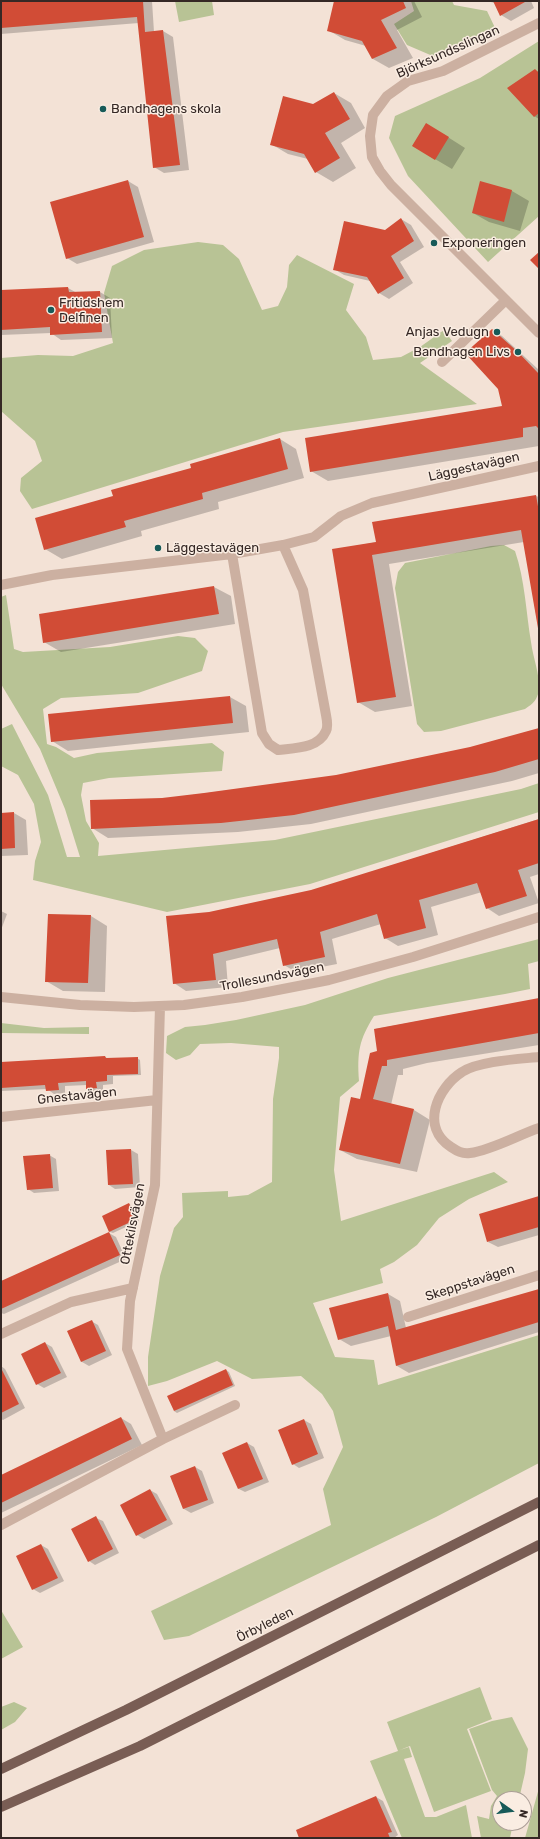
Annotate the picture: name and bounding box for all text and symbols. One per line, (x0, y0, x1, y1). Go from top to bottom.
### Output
street label: Björksundsslingan (394, 22, 502, 82)
place label: Bandhagens skola (111, 101, 221, 117)
marker: Bandhagens skola (98, 104, 108, 114)
place label: Exponeringen (442, 235, 526, 251)
marker: Exponeringen (429, 238, 439, 248)
place label: Fritidshem Delfinen (59, 295, 124, 326)
marker: Fritidshem Delfinen (46, 305, 56, 315)
place label: Anjas Vedugn (406, 324, 489, 340)
marker: Anjas Vedugn (492, 327, 502, 337)
place label: Bandhagen Livs (413, 344, 510, 360)
marker: Bandhagen Livs (513, 347, 523, 357)
street label: Läggestavägen (427, 449, 521, 485)
place label: Läggestavägen (166, 540, 259, 556)
marker: Läggestavägen (153, 543, 163, 553)
street label: Trollesundsvägen (219, 959, 325, 995)
street label: Gnestavägen (37, 1084, 117, 1108)
street label: Ottekilsvägen (117, 1182, 149, 1266)
street label: Skeppstavägen (423, 1261, 517, 1305)
street label: Örbyleden (234, 1604, 296, 1646)
north arrow (492, 1791, 532, 1831)
text: N (516, 1808, 530, 1819)

